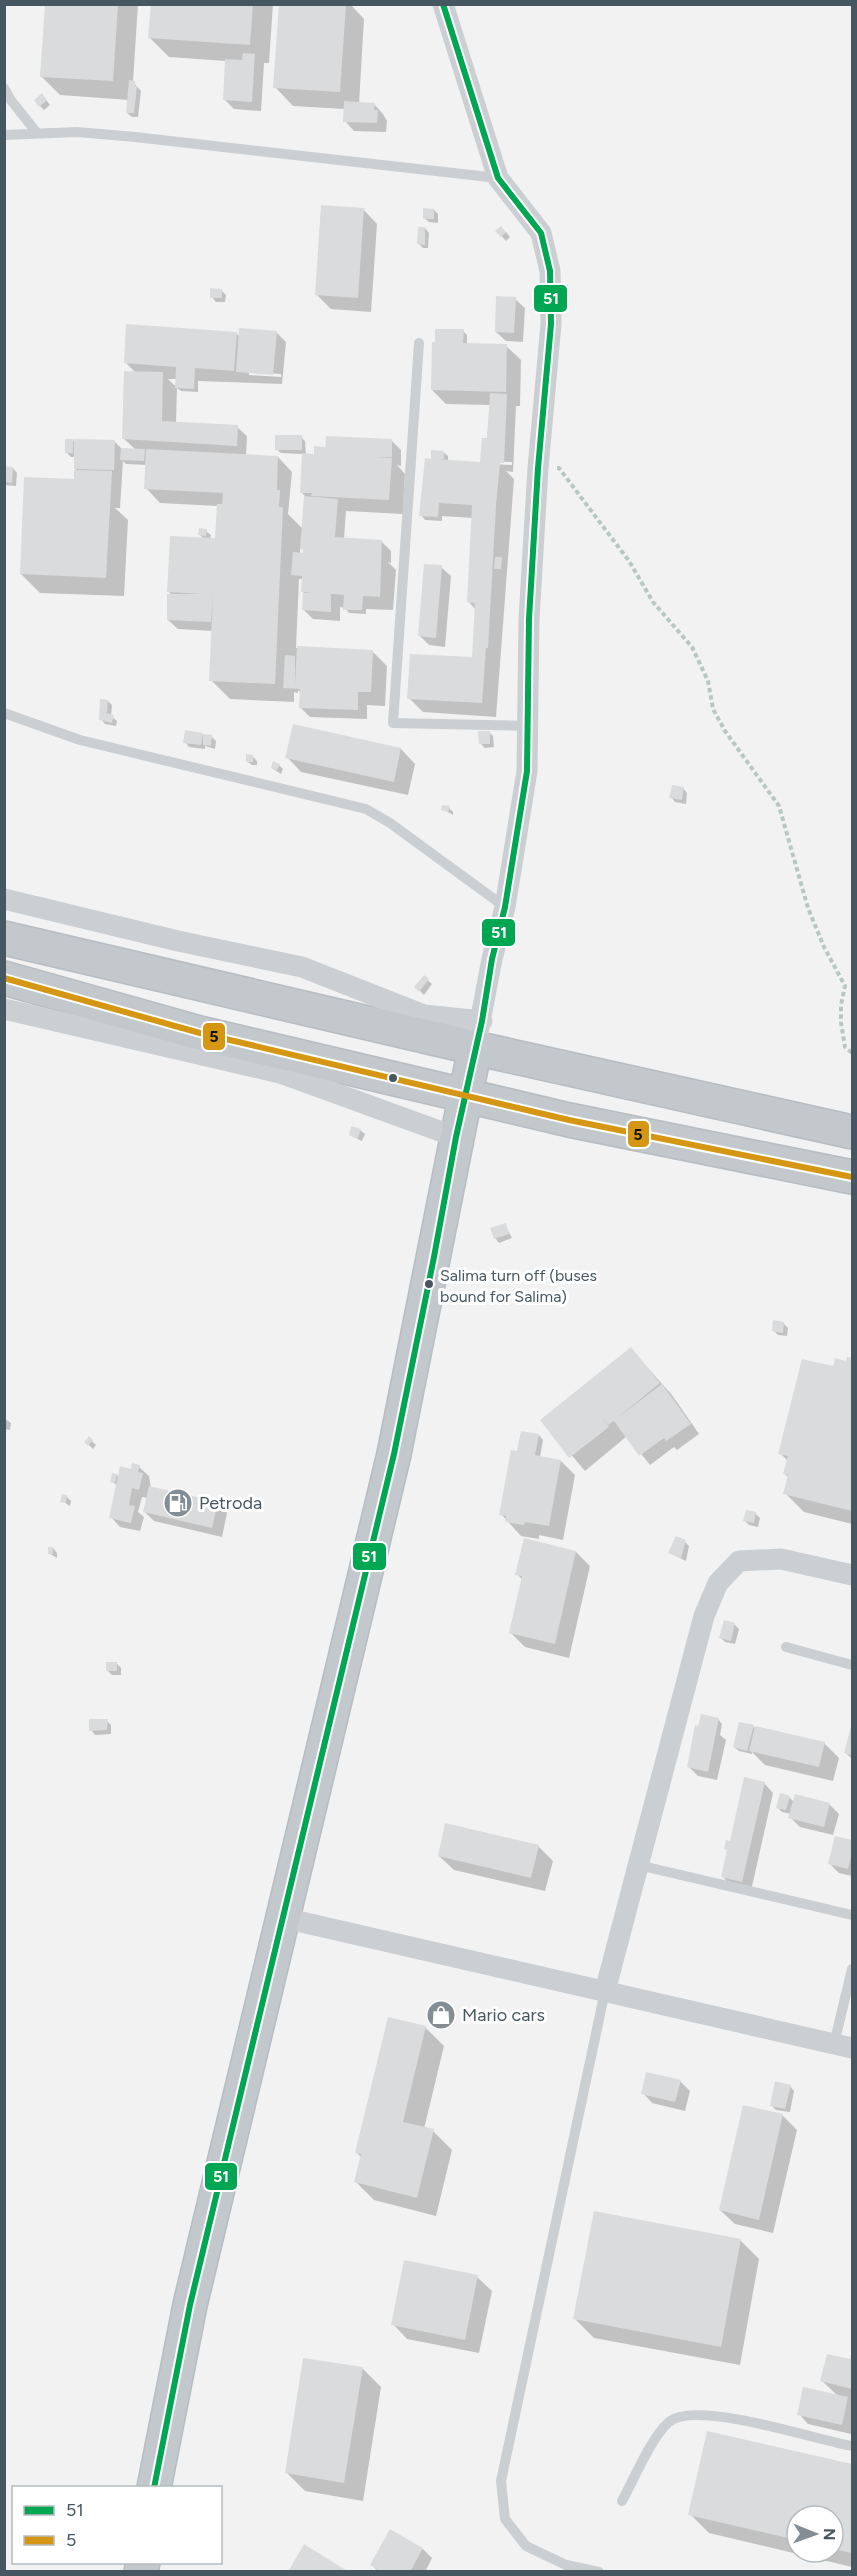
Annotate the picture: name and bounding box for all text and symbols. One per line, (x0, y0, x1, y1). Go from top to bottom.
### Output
line badge: 51 (533, 284, 568, 313)
text: 51 (543, 289, 559, 308)
line badge: 51 (481, 918, 516, 947)
text: 51 (491, 923, 507, 942)
line badge: 5 (202, 1022, 226, 1051)
text: 5 (209, 1027, 219, 1046)
unlabelled marker (387, 1072, 399, 1084)
line badge: 5 (627, 1120, 650, 1148)
text: 5 (633, 1125, 643, 1144)
place label: Salima turn off (buses bound for Salima) (440, 1266, 597, 1306)
marker: Salima turn off (buses bound for Salima) (423, 1278, 435, 1290)
fuel station icon: Petroda (162, 1487, 194, 1519)
place label: Petroda (199, 1492, 262, 1514)
line badge: 51 (352, 1542, 387, 1571)
text: 51 (361, 1547, 377, 1566)
shop icon: Mario cars (425, 1999, 457, 2031)
place label: Mario cars (462, 2004, 545, 2026)
line badge: 51 (204, 2162, 238, 2191)
text: 51 (213, 2167, 229, 2186)
legend (12, 2486, 222, 2564)
text: 51 (66, 2499, 84, 2521)
north arrow (785, 2504, 845, 2564)
text: N (820, 2528, 839, 2541)
text: 5 (66, 2529, 76, 2551)

